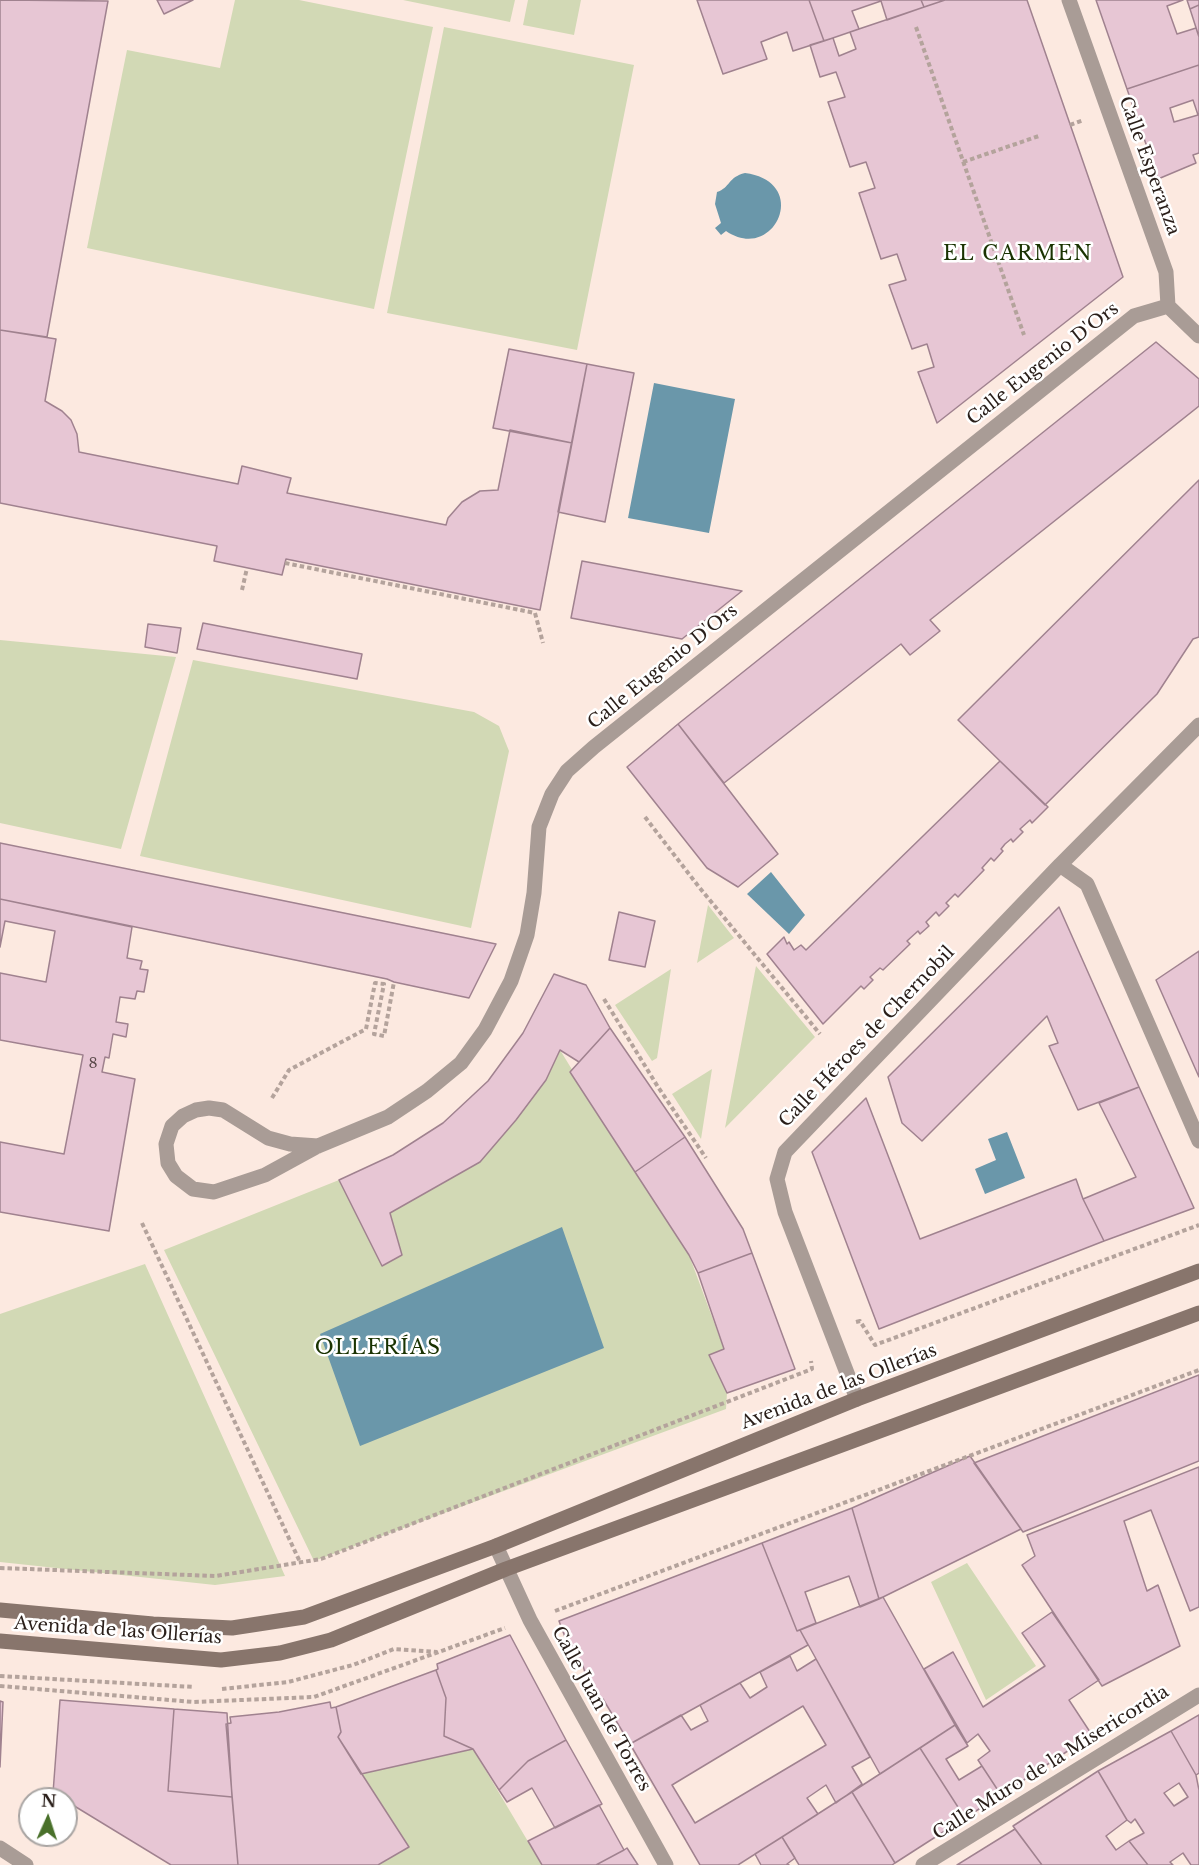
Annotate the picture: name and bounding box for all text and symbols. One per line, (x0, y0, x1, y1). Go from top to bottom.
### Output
street label: Calle Esperanza (1114, 94, 1184, 238)
district label: EL CARMEN (943, 242, 1093, 266)
street label: Calle Eugenio D'Ors (963, 298, 1123, 430)
street label: Calle Eugenio D'Ors (584, 600, 742, 734)
street label: Calle Héroes de Chernobil (775, 942, 959, 1132)
house number: 8 (88, 1055, 98, 1073)
district label: OLLERÍAS (315, 1336, 441, 1360)
street label: Avenida de las Ollerías (738, 1340, 940, 1434)
street label: Avenida de las Ollerías (13, 1613, 223, 1649)
street label: Calle Juan de Torres (547, 1623, 655, 1795)
street label: Calle Muro de la Misericordia (929, 1681, 1173, 1845)
north arrow (18, 1787, 78, 1847)
text: N (41, 1791, 57, 1811)

